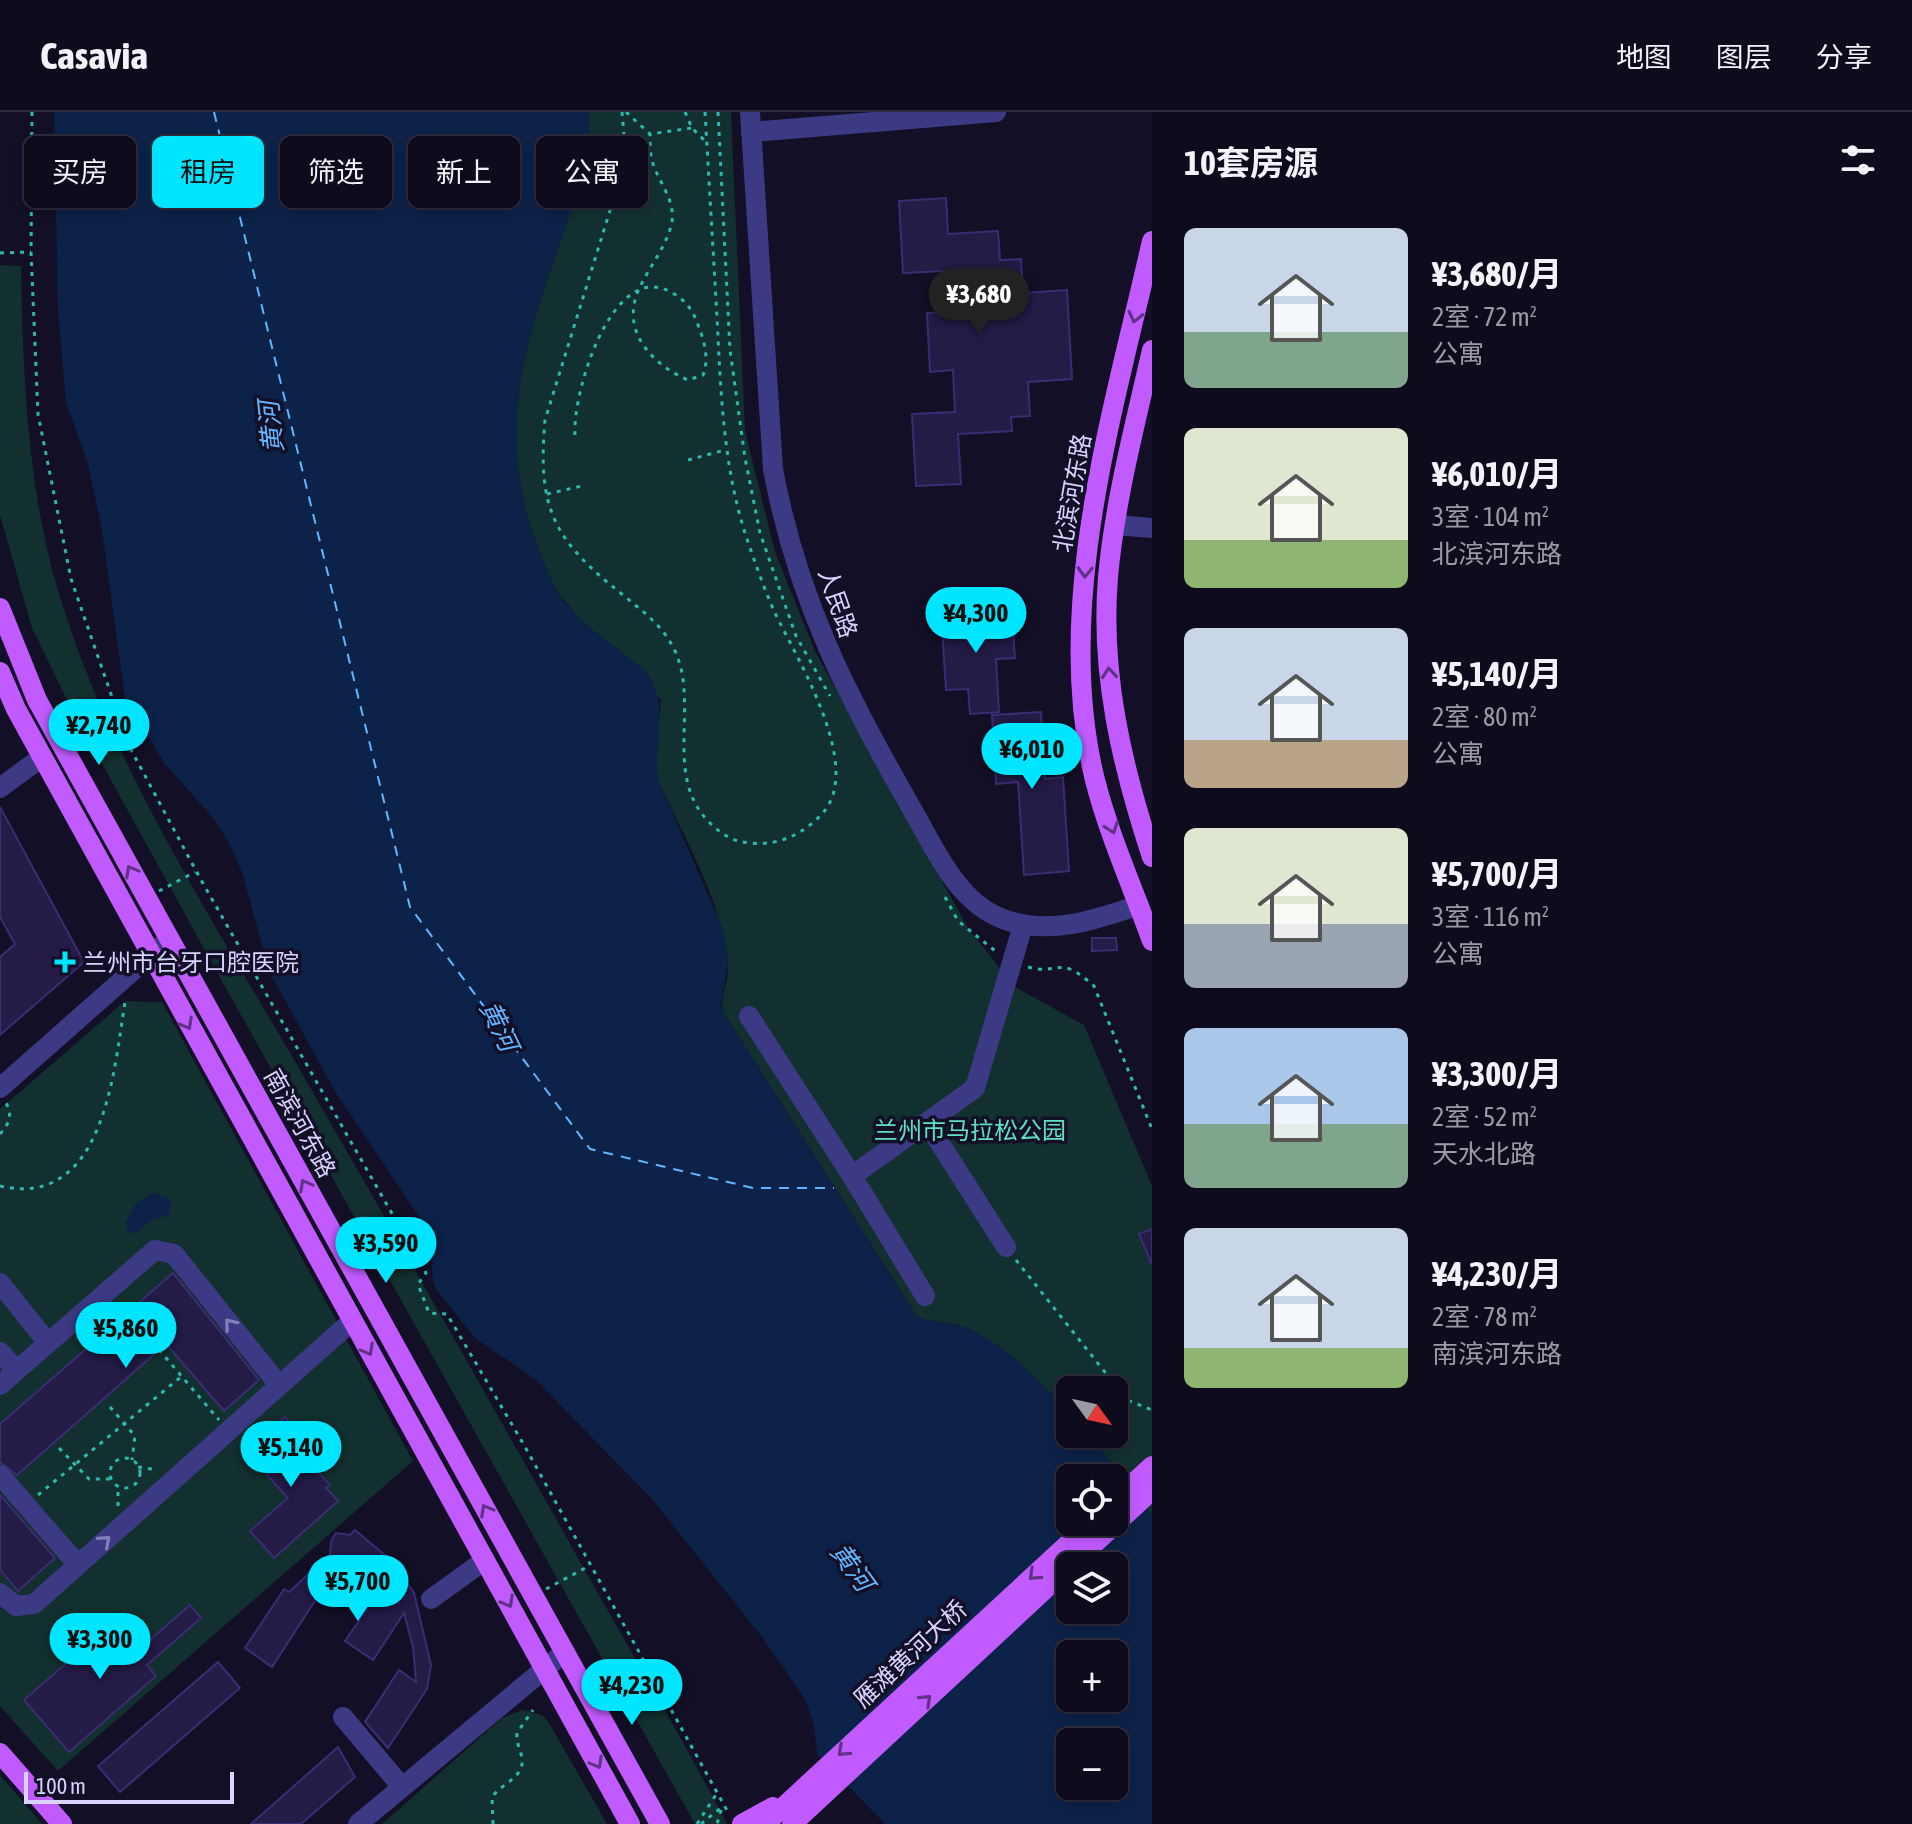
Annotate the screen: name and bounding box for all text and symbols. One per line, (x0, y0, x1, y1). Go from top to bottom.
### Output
text: Casavia (40, 34, 148, 77)
text: 地图 (1616, 41, 1672, 73)
text: 图层 (1716, 41, 1772, 73)
text: 分享 (1816, 41, 1872, 73)
chip: 买房 (24, 136, 136, 208)
chip: 租房 (152, 136, 264, 208)
chip: 筛选 (280, 136, 392, 208)
chip: 新上 (408, 136, 520, 208)
chip: 公寓 (536, 136, 648, 208)
icon: filters (1836, 138, 1880, 182)
text: 10套房源 (1184, 143, 1318, 182)
text: ¥3,680/月 (1432, 254, 1563, 293)
icon: home (1248, 260, 1344, 356)
pin: ¥3,680 (914, 268, 1044, 336)
text: ¥3,680 (946, 279, 1012, 309)
text: 2室 · 72 m² (1432, 302, 1537, 332)
one-way arrow (1127, 309, 1144, 323)
text: 公寓 (1432, 339, 1484, 369)
water label: 黄河 (253, 395, 289, 454)
street label: 北滨河东路 (1048, 432, 1096, 554)
text: ¥6,010/月 (1432, 454, 1563, 493)
icon: home (1248, 460, 1344, 556)
text: 3室 · 104 m² (1432, 502, 1549, 532)
text: 北滨河东路 (1432, 539, 1562, 569)
street label: 人民路 (814, 565, 862, 641)
one-way arrow (1076, 566, 1093, 579)
pin: ¥4,300 (911, 587, 1041, 655)
text: ¥4,300 (943, 598, 1009, 628)
text: ¥5,140/月 (1432, 654, 1563, 693)
icon: home (1248, 660, 1344, 756)
one-way arrow (1101, 666, 1118, 679)
pin: ¥2,740 (34, 699, 164, 767)
text: 2室 · 80 m² (1432, 702, 1537, 732)
text: ¥2,740 (66, 710, 132, 740)
pin: ¥6,010 (967, 723, 1097, 791)
text: ¥6,010 (999, 734, 1065, 764)
text: 公寓 (1432, 739, 1484, 769)
one-way arrow (1102, 820, 1119, 834)
text: ¥5,700/月 (1432, 854, 1563, 893)
icon: home (1248, 860, 1344, 956)
one-way arrow (125, 865, 141, 880)
text: 3室 · 116 m² (1432, 902, 1549, 932)
text: 公寓 (1432, 939, 1484, 969)
place label: 兰州市台牙口腔医院 (83, 949, 299, 976)
marker: 兰州市台牙口腔医院 (54, 951, 76, 973)
water label: 黄河 (474, 996, 526, 1060)
one-way arrow (178, 1016, 193, 1031)
text: ¥3,300/月 (1432, 1054, 1563, 1093)
icon: home (1248, 1060, 1344, 1156)
street label: 南滨河东路 (259, 1064, 341, 1182)
text: 2室 · 52 m² (1432, 1102, 1537, 1132)
park label: 兰州市马拉松公园 (874, 1117, 1066, 1144)
text: 天水北路 (1432, 1139, 1536, 1169)
one-way arrow (299, 1180, 315, 1194)
pin: ¥3,590 (321, 1217, 451, 1285)
text: ¥3,590 (353, 1228, 419, 1258)
text: ¥4,230/月 (1432, 1254, 1563, 1293)
icon: home (1248, 1260, 1344, 1356)
pin: ¥5,860 (61, 1302, 191, 1370)
text: 2室 · 78 m² (1432, 1302, 1537, 1332)
text: ¥5,860 (93, 1313, 159, 1343)
one-way arrow (226, 1318, 240, 1333)
text: 南滨河东路 (1432, 1339, 1562, 1369)
one-way arrow (358, 1341, 374, 1355)
north arrow (1056, 1376, 1128, 1448)
map controls (1056, 1376, 1128, 1800)
pin: ¥5,140 (226, 1421, 356, 1489)
text: ¥5,140 (258, 1432, 324, 1462)
button: locate (1056, 1464, 1128, 1536)
one-way arrow (480, 1505, 496, 1519)
one-way arrow (95, 1536, 110, 1551)
water label: 黄河 (825, 1537, 882, 1601)
button: layers (1056, 1552, 1128, 1624)
pin: ¥5,700 (293, 1555, 423, 1623)
one-way arrow (1029, 1565, 1044, 1579)
text: ¥5,700 (325, 1566, 391, 1596)
one-way arrow (498, 1593, 513, 1608)
street label: 雁滩黄河大桥 (848, 1595, 972, 1713)
pin: ¥3,300 (35, 1613, 165, 1681)
text: ¥3,300 (67, 1624, 133, 1654)
button: + (1056, 1640, 1128, 1712)
pin: ¥4,230 (567, 1659, 697, 1727)
text: ¥4,230 (599, 1670, 665, 1700)
one-way arrow (916, 1696, 931, 1710)
button: − (1056, 1728, 1128, 1800)
one-way arrow (838, 1742, 853, 1756)
one-way arrow (587, 1755, 602, 1769)
scale bar (24, 1768, 234, 1804)
text: 100 m (36, 1773, 86, 1799)

